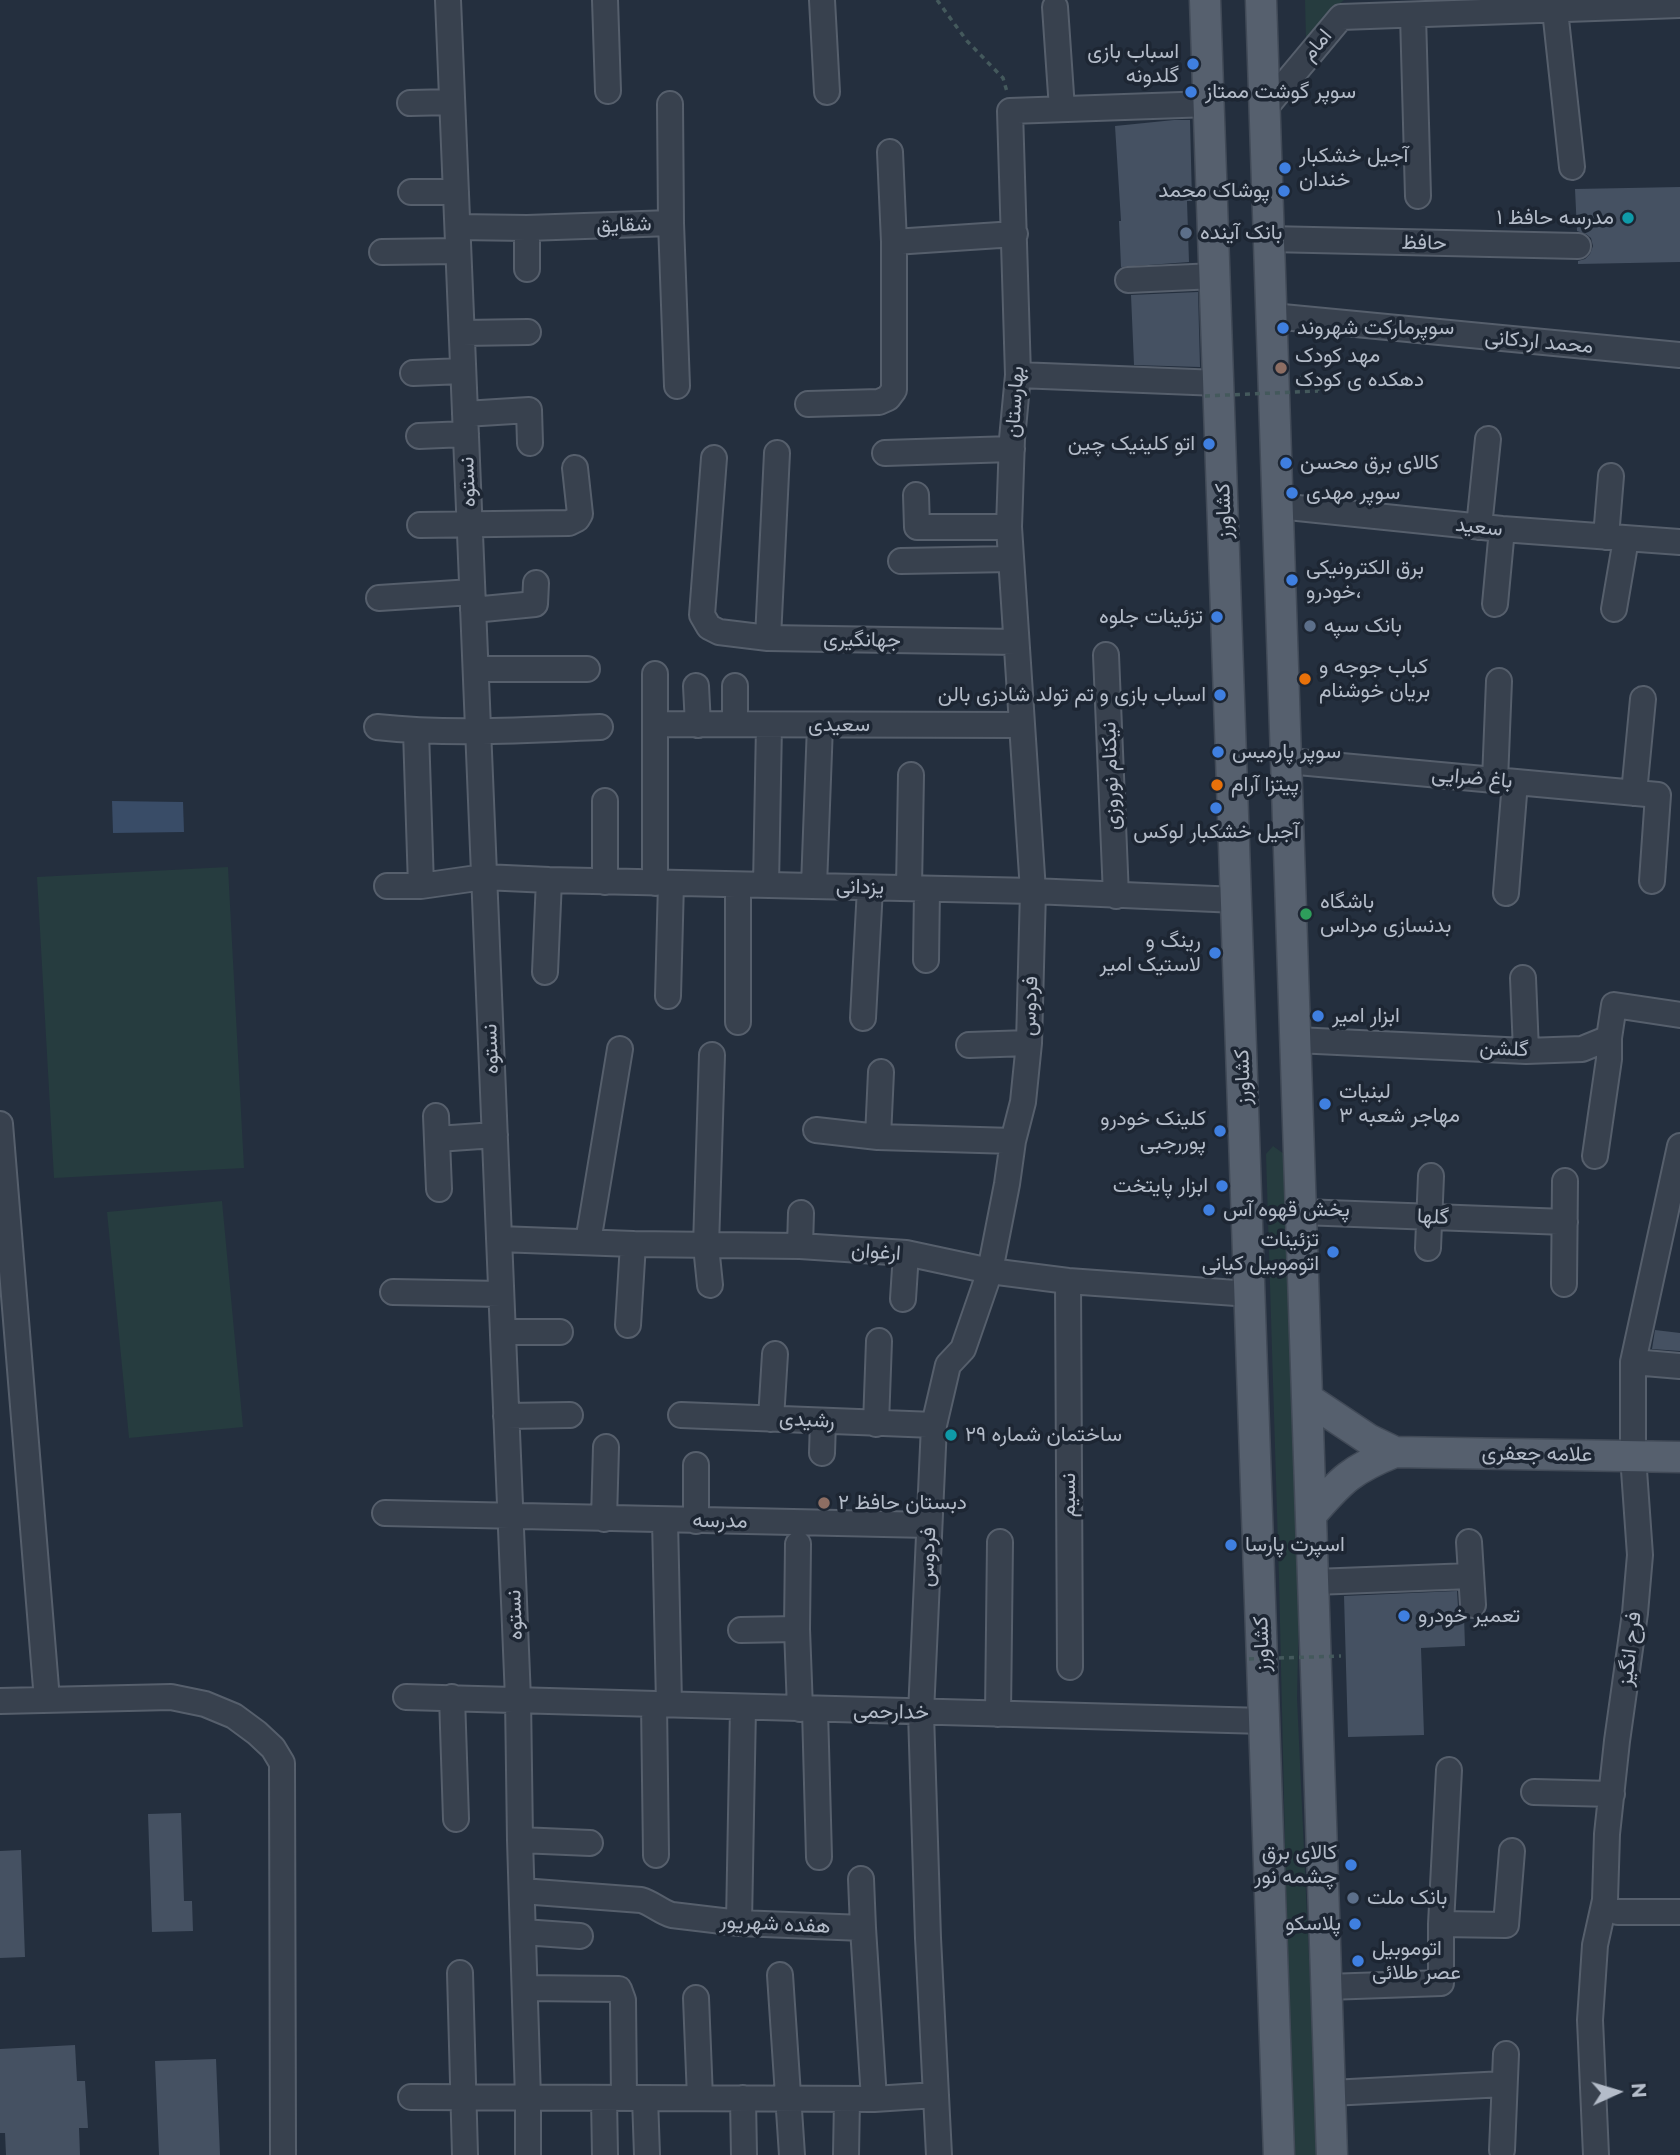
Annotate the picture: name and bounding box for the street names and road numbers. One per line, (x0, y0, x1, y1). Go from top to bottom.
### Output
street label: امام (1296, 24, 1338, 66)
street label: شقایق (596, 211, 652, 239)
street label: حافظ (1401, 230, 1447, 256)
street label: محمد اردکانی (1484, 325, 1594, 359)
street label: بهارستان (1000, 365, 1030, 439)
street label: نستوه (455, 456, 481, 508)
street label: کشاورز (1210, 483, 1238, 539)
street label: سعید (1454, 512, 1504, 542)
street label: جهانگیری (823, 627, 901, 653)
street label: سعیدی (808, 712, 870, 738)
street label: نیکنام نوروزی (1097, 721, 1125, 831)
street label: باغ ضرایی (1430, 762, 1514, 794)
street label: یزدانی (836, 874, 884, 900)
street label: فردوس (1016, 975, 1044, 1037)
street label: نستوه (478, 1023, 504, 1075)
street label: گلشن (1479, 1036, 1529, 1062)
street label: کشاورز (1229, 1049, 1257, 1105)
street label: گلها (1417, 1204, 1449, 1230)
street label: ارغوان (850, 1238, 902, 1266)
street label: رشیدی (779, 1406, 835, 1434)
street label: علامه جعفری (1481, 1440, 1593, 1468)
street label: نسیم (1056, 1473, 1082, 1517)
street label: مدرسه (692, 1508, 748, 1534)
street label: فردوس (914, 1526, 942, 1588)
street label: نستوه (502, 1589, 528, 1641)
street label: فرح انگیز (1613, 1610, 1647, 1688)
street label: کشاورز (1248, 1616, 1276, 1672)
street label: خدارحمی (853, 1699, 929, 1725)
street label: هفده شهریور (719, 1909, 831, 1939)

